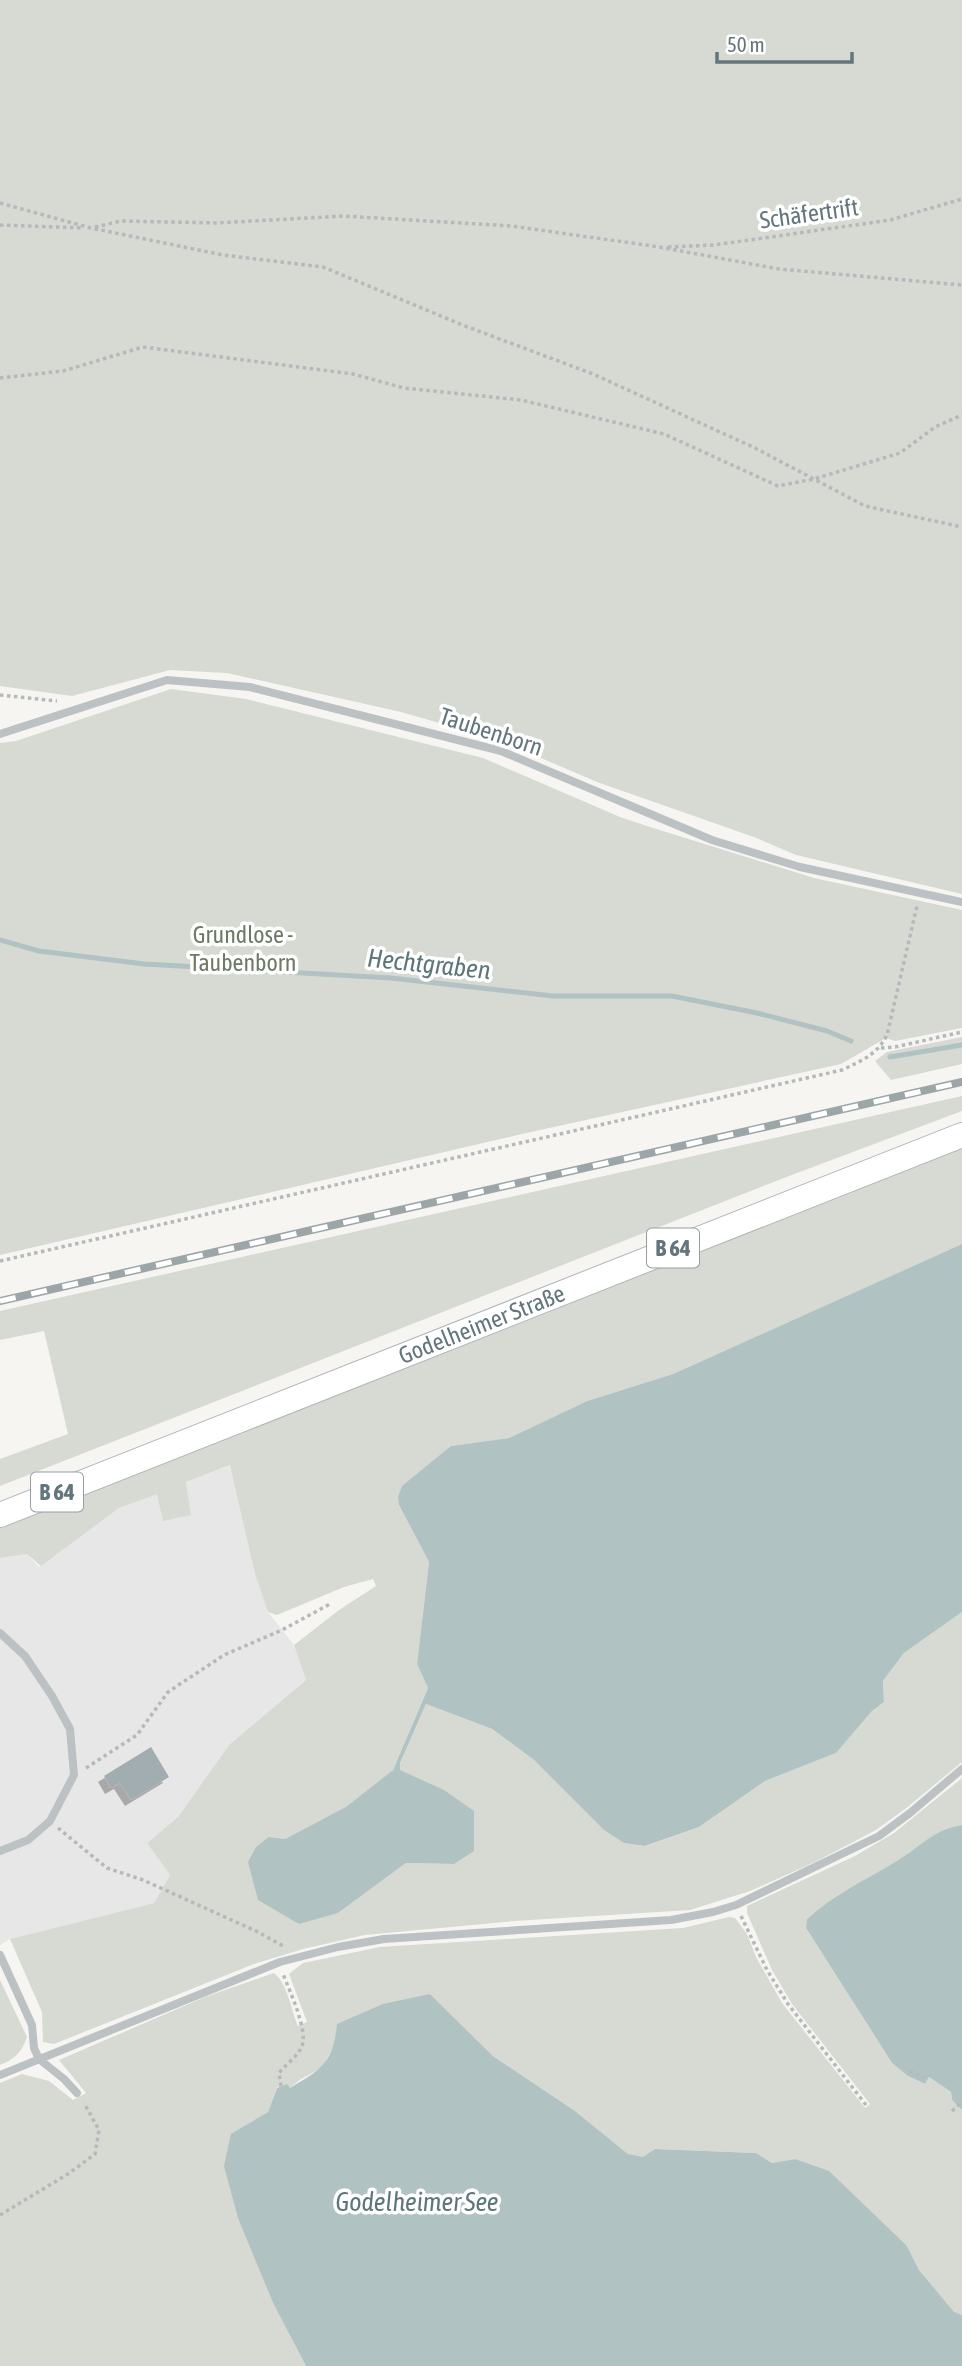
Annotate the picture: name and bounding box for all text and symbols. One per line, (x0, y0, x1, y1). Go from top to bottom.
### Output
scale bar (717, 21, 852, 65)
text: 50 m (727, 32, 765, 56)
street label: Schäfertrift (758, 193, 860, 234)
street label: Taubenborn (436, 702, 546, 761)
park label: Grundlose - Taubenborn (190, 921, 296, 976)
water label: Hechtgraben (366, 943, 493, 985)
road number: B 64 (647, 1228, 699, 1268)
street label: Godelheimer Straße (395, 1279, 569, 1369)
road number: B 64 (31, 1472, 83, 1512)
water label: Godelheimer See (335, 2187, 499, 2217)

